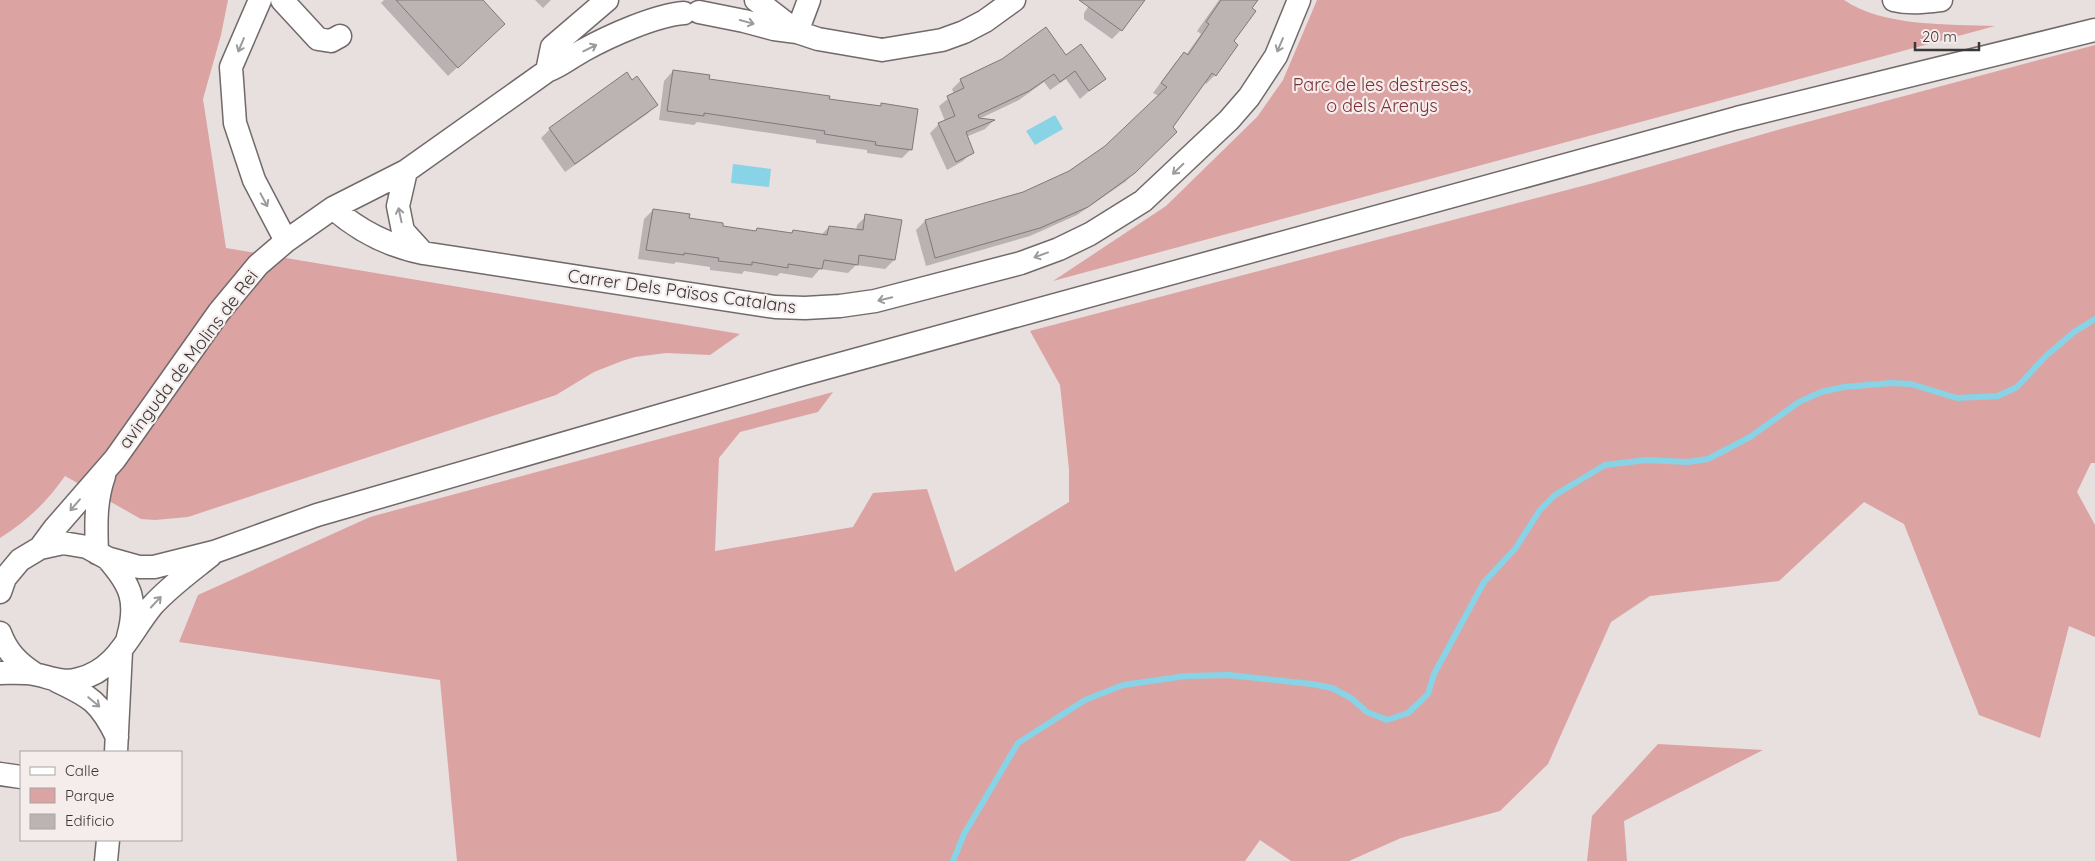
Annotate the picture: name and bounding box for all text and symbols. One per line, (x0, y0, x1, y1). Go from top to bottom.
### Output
one-way arrow (739, 17, 755, 27)
scale bar (1915, 20, 1979, 52)
text: 20 m (1922, 27, 1957, 46)
one-way arrow (235, 37, 245, 52)
one-way arrow (1275, 37, 1285, 52)
one-way arrow (582, 42, 597, 52)
park label: Parc de les destreses, o dels Arenys (1293, 73, 1471, 117)
one-way arrow (1171, 163, 1184, 175)
one-way arrow (259, 192, 269, 207)
one-way arrow (395, 208, 404, 224)
one-way arrow (1034, 251, 1050, 260)
street label: Carrer Dels Països Catalans (566, 264, 798, 318)
street label: avinguda de Molins de Rei (113, 265, 263, 453)
one-way arrow (877, 295, 893, 304)
one-way arrow (70, 498, 81, 511)
one-way arrow (150, 596, 162, 609)
one-way arrow (87, 696, 100, 707)
legend (20, 751, 182, 841)
text: Calle (65, 761, 99, 780)
text: Parque (65, 786, 115, 805)
text: Edificio (65, 811, 114, 830)

